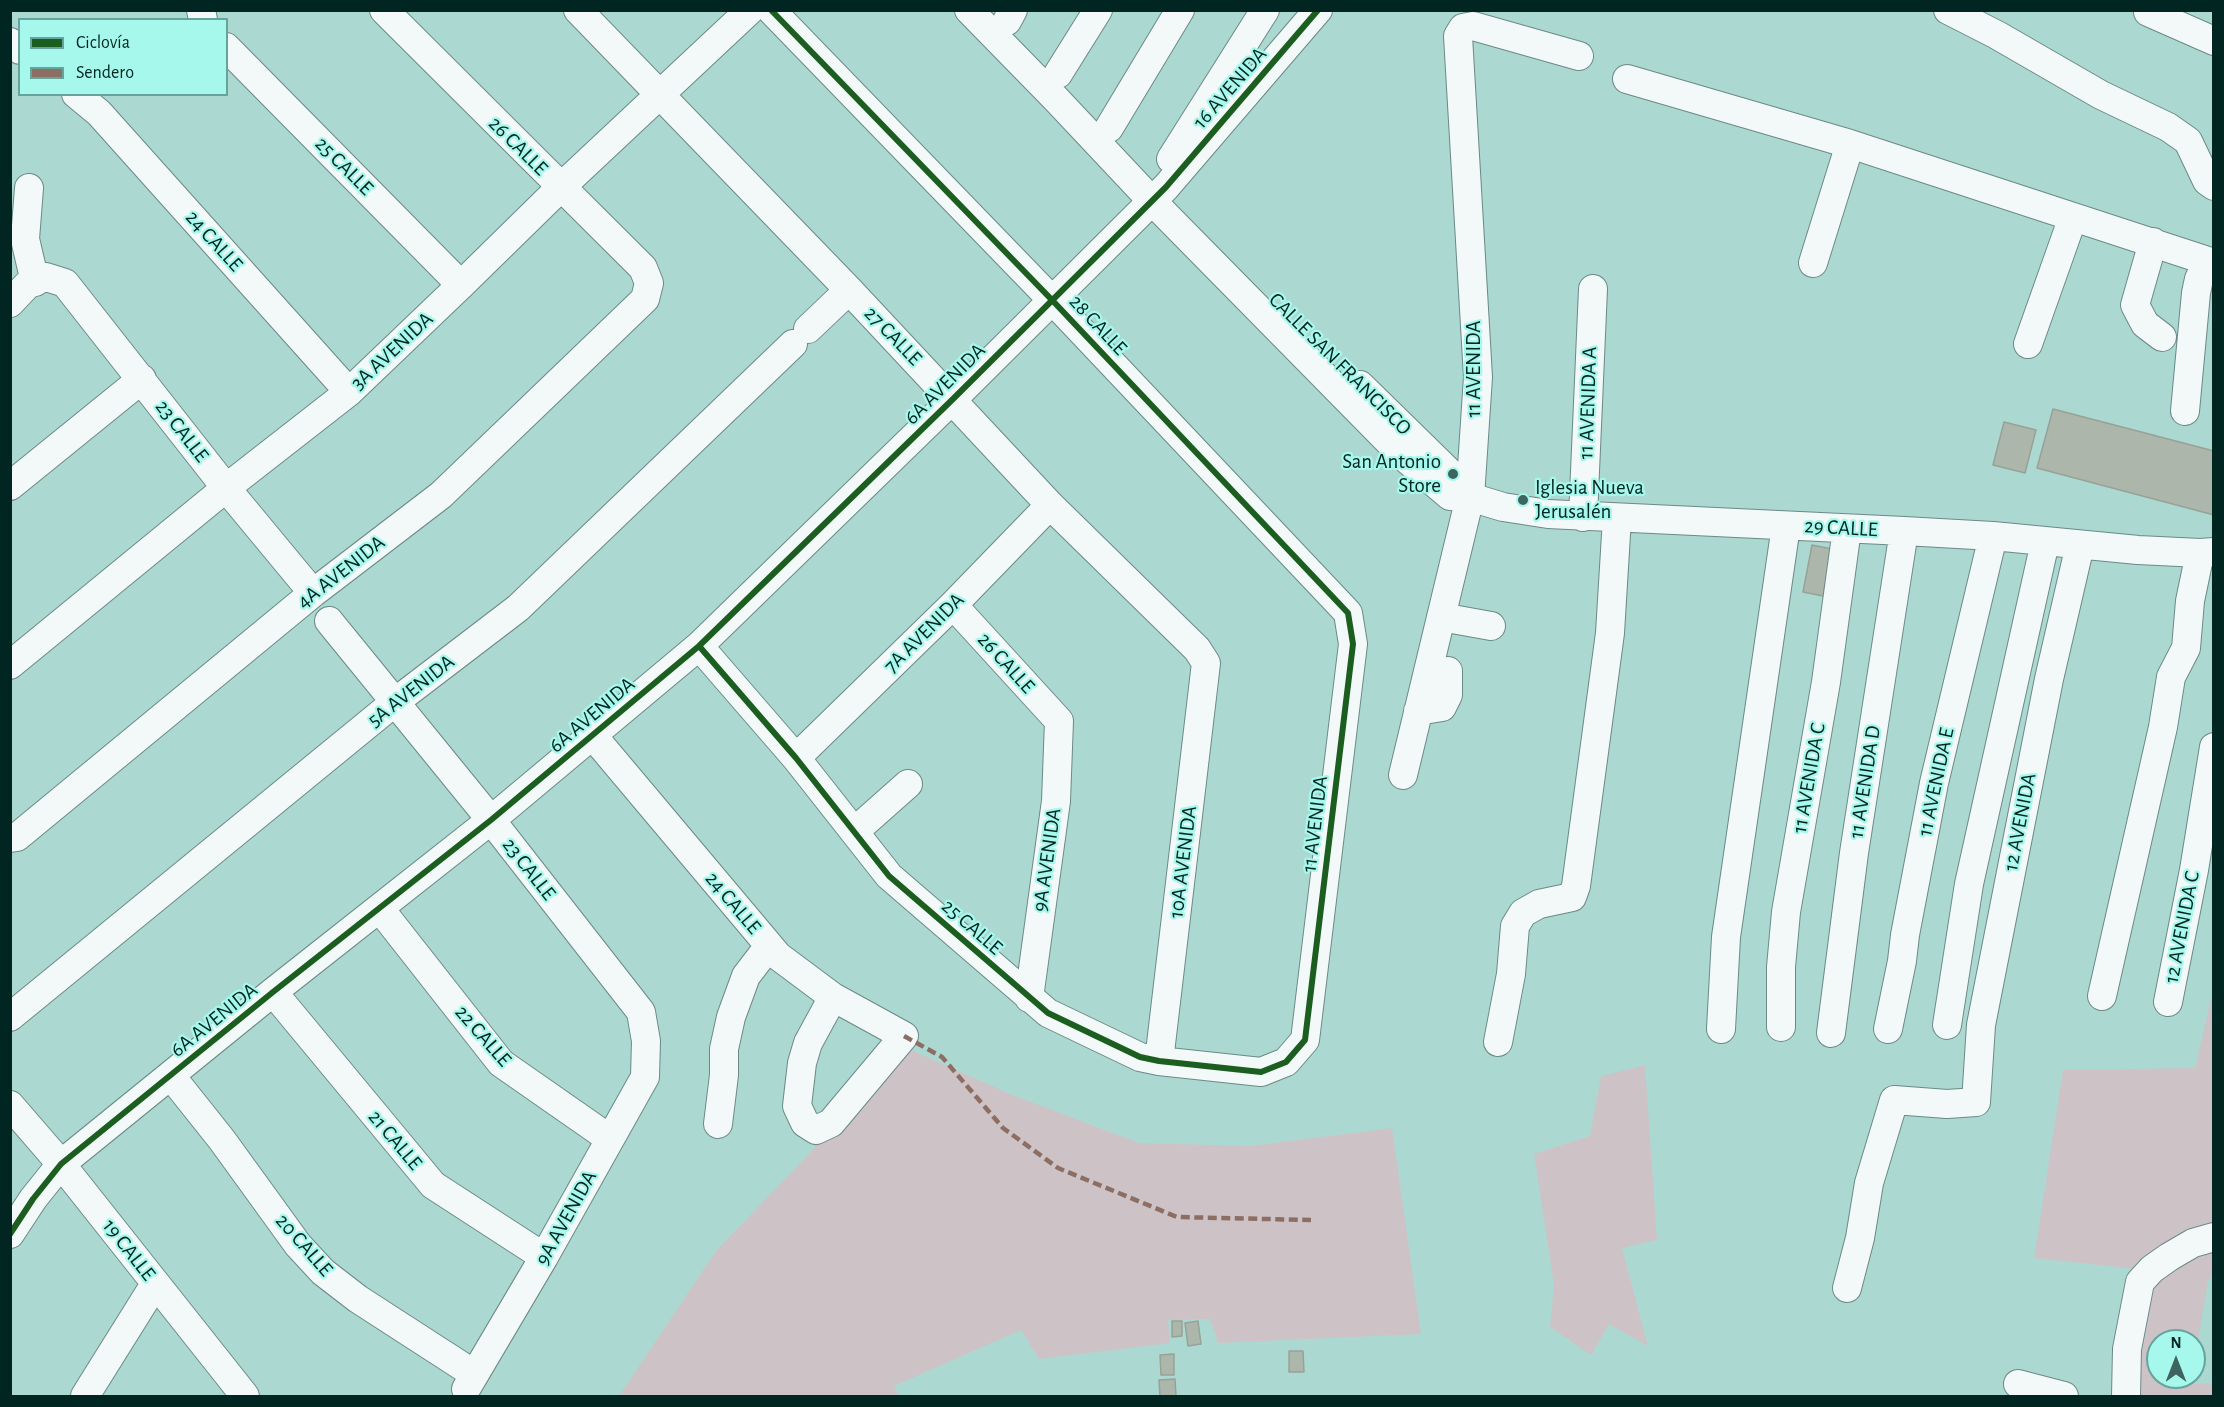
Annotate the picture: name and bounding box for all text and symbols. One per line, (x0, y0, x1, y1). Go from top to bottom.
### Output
legend (18, 18, 228, 96)
text: Ciclovía (76, 34, 130, 52)
street label: 16 AVENIDA (1188, 42, 1272, 134)
text: Sendero (76, 64, 134, 82)
street label: 26 CALLE (483, 111, 553, 181)
street label: 25 CALLE (309, 131, 379, 201)
street label: 24 CALLE (180, 205, 248, 277)
street label: CALLE SAN FRANCISCO (1263, 287, 1417, 441)
street label: 28 CALLE (1064, 289, 1132, 361)
street label: 27 CALLE (859, 301, 927, 371)
street label: 3A AVENIDA (346, 307, 438, 395)
street label: 11 AVENIDA (1461, 321, 1487, 417)
street label: 6A AVENIDA (899, 338, 991, 430)
street label: 11 AVENIDA A (1573, 346, 1603, 460)
street label: 23 CALLE (150, 395, 214, 467)
place label: San Antonio Store (1342, 449, 1441, 499)
marker: San Antonio Store (1446, 467, 1460, 481)
place label: Iglesia Nueva Jerusalén (1535, 475, 1644, 525)
marker: Iglesia Nueva Jerusalén (1516, 493, 1530, 507)
street label: 29 CALLE (1804, 513, 1878, 543)
street label: 4A AVENIDA (292, 530, 390, 614)
street label: 7A AVENIDA (879, 588, 969, 678)
street label: 26 CALLE (972, 627, 1040, 699)
street label: 5A AVENIDA (363, 649, 459, 733)
street label: 6A AVENIDA (544, 672, 640, 758)
street label: 11 AVENIDA C (1787, 721, 1831, 835)
street label: 11 AVENIDA D (1844, 724, 1886, 840)
street label: 11 AVENIDA E (1912, 725, 1960, 839)
street label: 12 AVENIDA (1998, 771, 2042, 873)
street label: 11 AVENIDA (1297, 774, 1333, 874)
street label: 10A AVENIDA (1164, 804, 1202, 920)
street label: 9A AVENIDA (1027, 807, 1067, 913)
street label: 23 CALLE (497, 833, 561, 905)
street label: 24 CALLE (700, 867, 766, 939)
street label: 12 AVENIDA C (2159, 869, 2205, 985)
street label: 25 CALLE (936, 894, 1008, 960)
street label: 6A AVENIDA (165, 977, 263, 1063)
street label: 22 CALLE (449, 1000, 517, 1072)
street label: 21 CALLE (363, 1105, 427, 1175)
street label: 9A AVENIDA (530, 1166, 602, 1270)
street label: 20 CALLE (270, 1209, 338, 1281)
street label: 19 CALLE (97, 1214, 161, 1286)
north arrow (2146, 1329, 2206, 1389)
text: N (2170, 1335, 2182, 1351)

